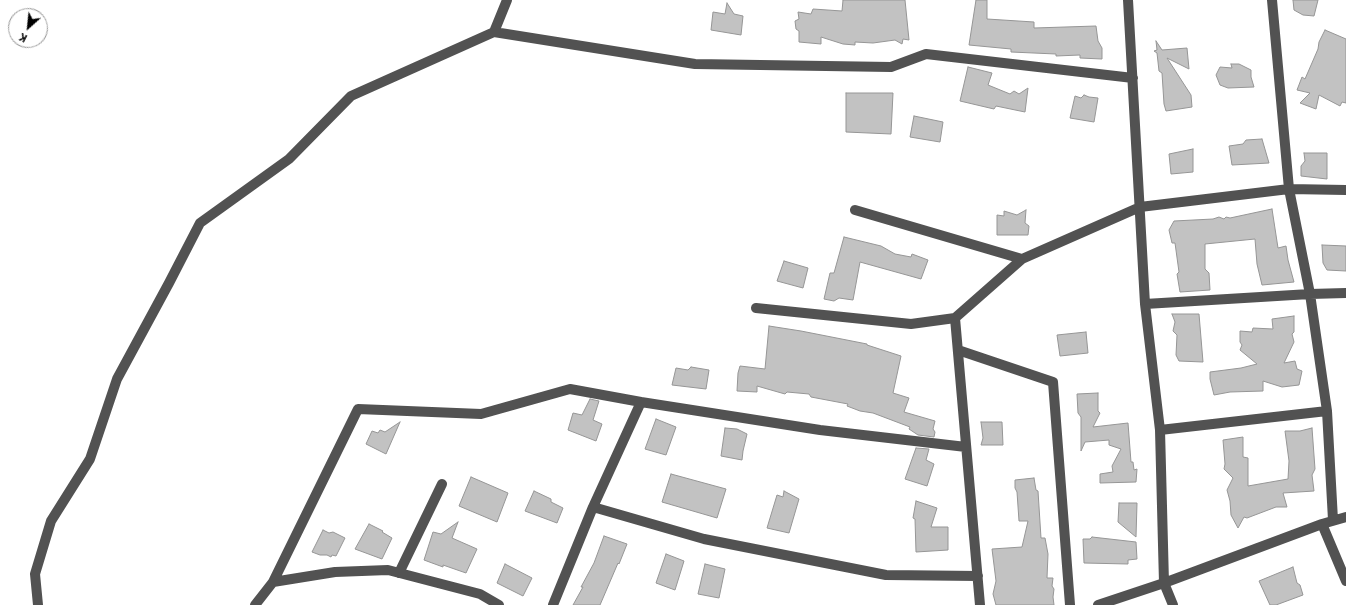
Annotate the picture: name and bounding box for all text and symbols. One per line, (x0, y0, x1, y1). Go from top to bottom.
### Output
north arrow (8, 8, 48, 48)
text: K (17, 31, 29, 46)

